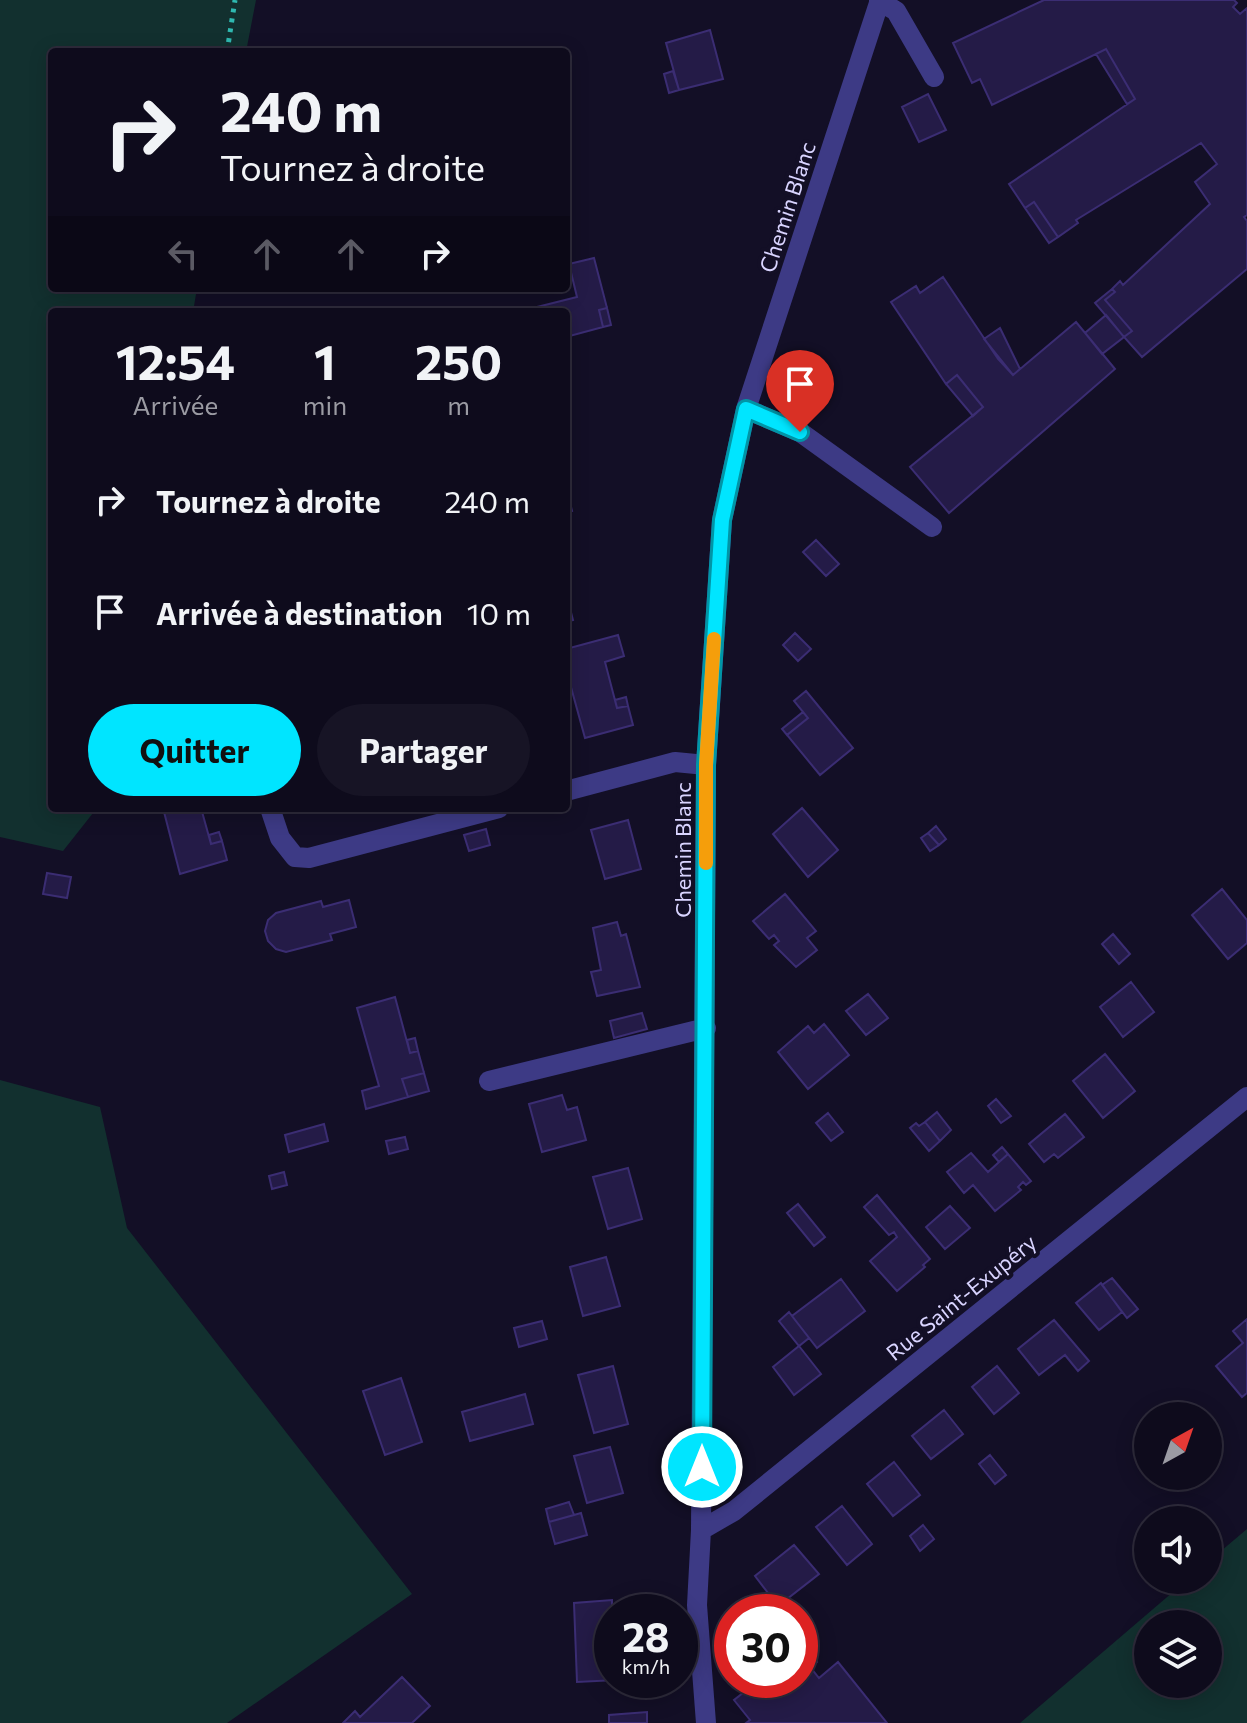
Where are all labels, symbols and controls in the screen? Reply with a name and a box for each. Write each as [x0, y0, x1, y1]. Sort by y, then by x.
text: 240 m [220, 75, 382, 144]
icon: right [88, 80, 192, 184]
street label: Chemin Blanc [753, 138, 821, 276]
text: Tournez à droite [220, 144, 485, 188]
icon: left [161, 232, 205, 276]
icon: ahead [245, 232, 289, 276]
icon: ahead [329, 232, 373, 276]
icon: right [413, 232, 457, 276]
text: 12:54 [116, 331, 235, 390]
text: 1 [314, 331, 336, 390]
text: 250 [415, 331, 502, 390]
pin [766, 350, 834, 432]
icon: arrive [778, 362, 822, 406]
text: Arrivée [133, 389, 218, 420]
text: min [303, 389, 347, 420]
text: m [447, 389, 470, 420]
icon: right [88, 478, 132, 522]
text: Tournez à droite [156, 482, 380, 519]
text: 240 m [444, 482, 530, 519]
icon: arrive [88, 590, 132, 634]
text: Arrivée à destination [156, 594, 443, 631]
text: 10 m [467, 594, 531, 631]
button: Quitter [88, 704, 301, 796]
button: Partager [317, 704, 530, 796]
street label: Chemin Blanc [669, 782, 696, 918]
street label: Rue Saint-Exupéry [880, 1228, 1042, 1366]
north arrow [1134, 1402, 1222, 1490]
map controls [1134, 1402, 1222, 1698]
position arrow [660, 1425, 744, 1509]
button: sound [1134, 1506, 1222, 1594]
speed limit sign: 30 [714, 1594, 818, 1698]
button: layers [1134, 1610, 1222, 1698]
text: 28 [622, 1611, 670, 1660]
text: km/h [622, 1654, 670, 1678]

